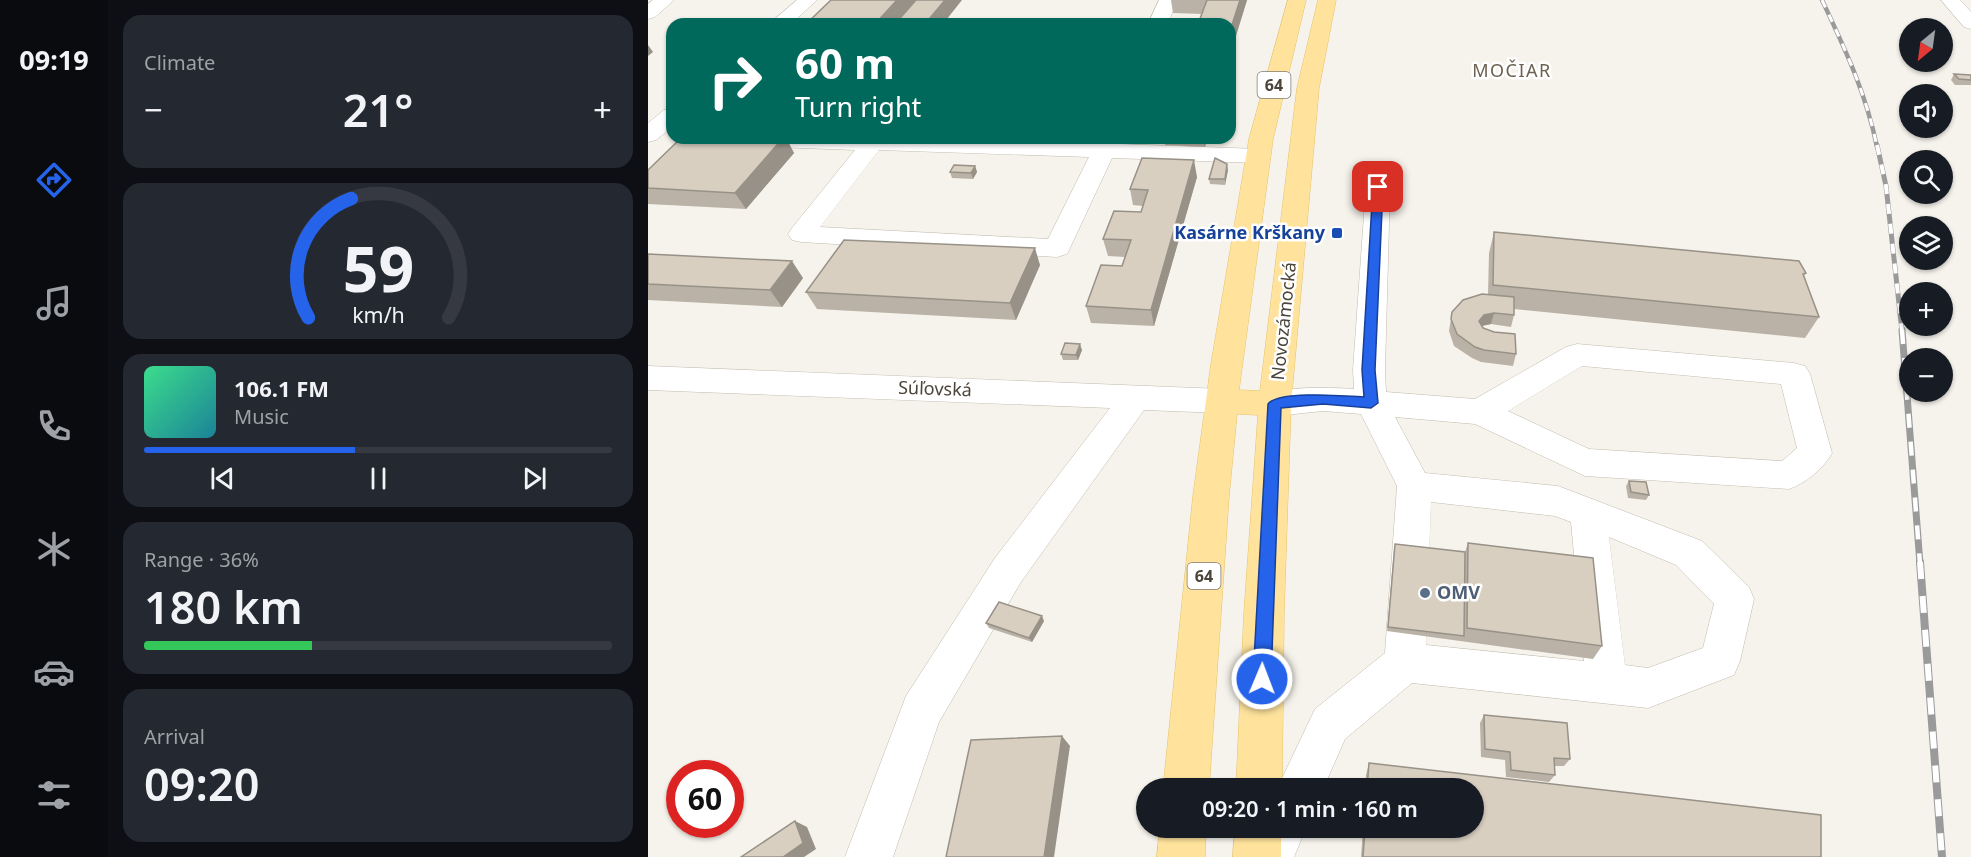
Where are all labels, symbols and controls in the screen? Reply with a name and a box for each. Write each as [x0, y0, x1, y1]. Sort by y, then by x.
north arrow [1899, 18, 1953, 72]
map controls [1899, 18, 1953, 402]
text: 60 m [795, 34, 895, 91]
text: 09:19 [19, 41, 89, 78]
icon: right [696, 42, 774, 120]
text: Climate [144, 49, 215, 76]
district label: MOČIAR [1472, 58, 1552, 82]
road number: 64 [1258, 72, 1290, 98]
text: 21° [343, 79, 413, 140]
button: sound [1899, 84, 1953, 138]
text: − [144, 87, 163, 132]
text: + [593, 87, 612, 132]
text: Turn right [795, 88, 921, 125]
button: search [1899, 150, 1953, 204]
icon: directions [33, 159, 75, 201]
pin [1352, 161, 1403, 212]
icon: arrive [1361, 170, 1394, 203]
button: layers [1899, 216, 1953, 270]
place label: Kasárne Krškany [1174, 220, 1326, 244]
text: 59 [342, 225, 414, 310]
marker: Kasárne Krškany [1330, 226, 1344, 240]
street label: Novozámocká [1265, 261, 1301, 381]
icon: music [33, 282, 75, 324]
button: + [1899, 282, 1953, 336]
text: km/h [352, 300, 404, 329]
button: − [1899, 348, 1953, 402]
text: 106.1 FM [234, 373, 329, 403]
street label: Súľovská [898, 375, 972, 401]
text: Music [234, 403, 289, 430]
icon: phone [33, 405, 75, 447]
icon: previous [206, 462, 239, 495]
icon: pause [362, 462, 395, 495]
icon: next [518, 462, 551, 495]
icon: climate [33, 528, 75, 570]
text: Range · 36% [144, 546, 259, 573]
road number: 64 [1188, 563, 1220, 589]
text: 180 km [144, 576, 303, 637]
place label: OMV [1437, 580, 1480, 604]
marker: OMV [1418, 586, 1432, 600]
position arrow [1230, 647, 1294, 711]
icon: car [33, 651, 75, 693]
text: Arrival [144, 723, 205, 750]
text: 09:20 [144, 753, 259, 814]
speed limit sign: 60 [666, 760, 744, 838]
icon: filters [33, 774, 75, 816]
text: 09:20 · 1 min · 160 m [1202, 793, 1418, 823]

